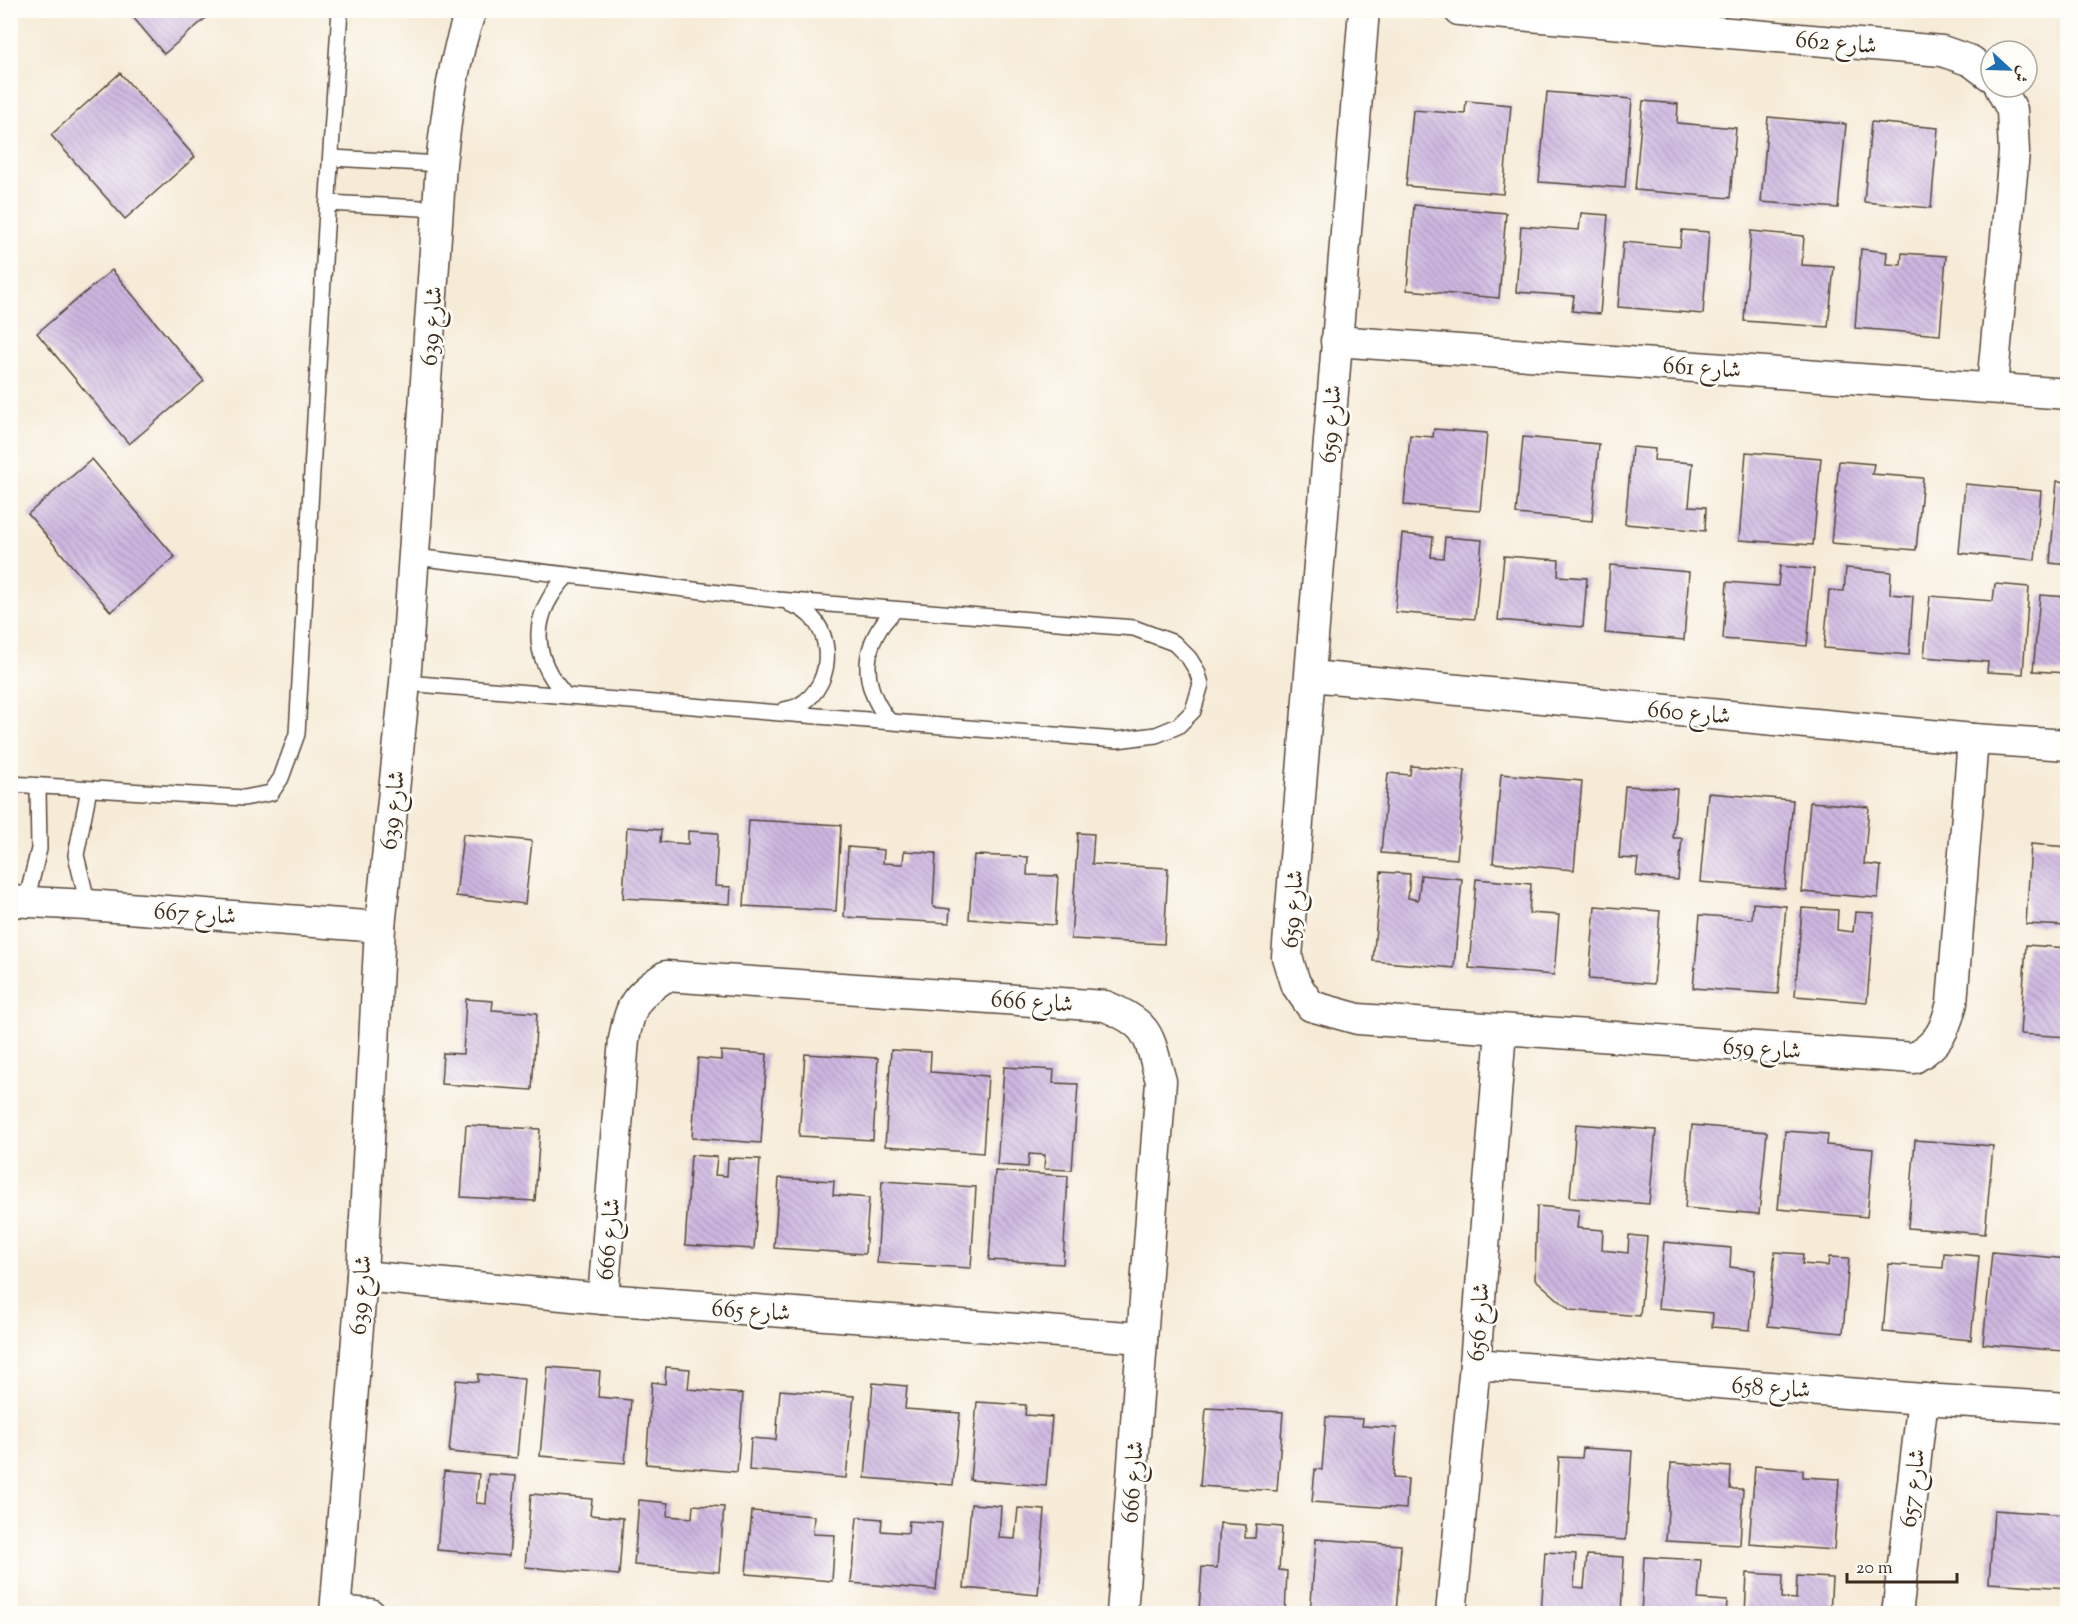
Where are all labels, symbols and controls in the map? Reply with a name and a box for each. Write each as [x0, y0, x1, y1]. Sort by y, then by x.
street label: شارع 662 [1794, 23, 1878, 65]
north arrow [1979, 39, 2039, 99]
text: ش [2007, 62, 2034, 85]
street label: شارع 639 [413, 285, 454, 367]
street label: شارع 661 [1661, 349, 1742, 390]
street label: شارع 659 [1312, 384, 1353, 465]
street label: شارع 660 [1646, 693, 1732, 736]
street label: شارع 639 [373, 769, 416, 852]
street label: شارع 659 [1274, 869, 1315, 950]
street label: شارع 667 [152, 895, 237, 936]
street label: شارع 666 [989, 983, 1074, 1024]
street label: شارع 659 [1721, 1030, 1802, 1071]
street label: شارع 666 [589, 1197, 632, 1282]
street label: شارع 639 [342, 1254, 383, 1336]
street label: شارع 656 [1460, 1282, 1501, 1363]
street label: شارع 665 [710, 1292, 791, 1333]
street label: شارع 658 [1730, 1369, 1811, 1410]
street label: شارع 666 [1114, 1440, 1155, 1525]
street label: شارع 657 [1892, 1447, 1937, 1530]
scale bar [1847, 1546, 1956, 1584]
text: 20 m [1856, 1556, 1893, 1582]

